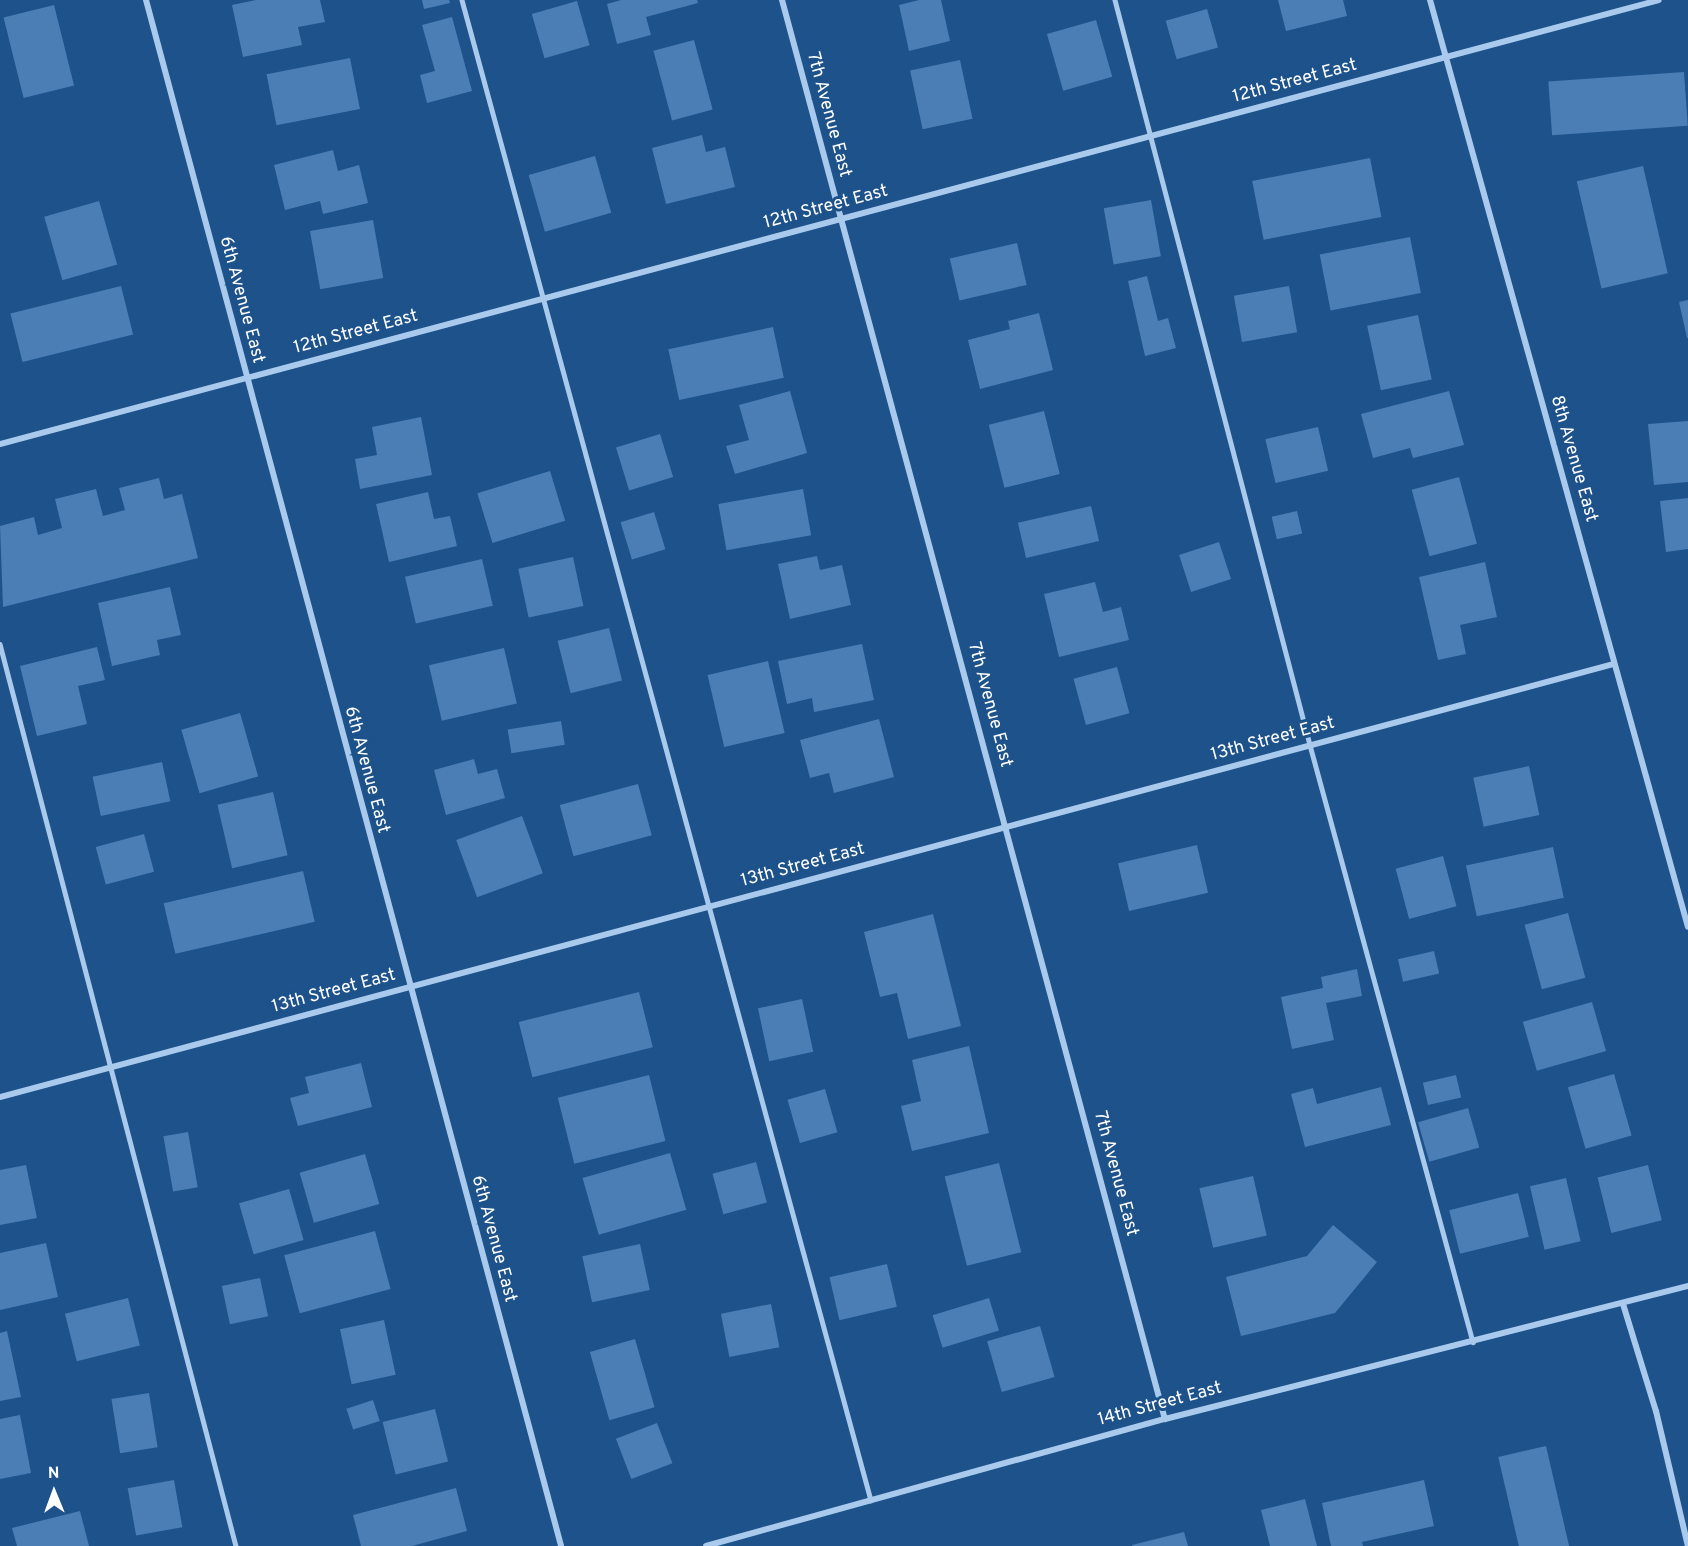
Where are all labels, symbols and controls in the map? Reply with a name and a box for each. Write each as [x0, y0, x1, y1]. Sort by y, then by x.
street label: 7th Avenue East [801, 50, 855, 180]
street label: 12th Street East [1231, 55, 1359, 109]
street label: 12th Street East [762, 181, 890, 235]
street label: 6th Avenue East [214, 234, 268, 366]
street label: 12th Street East [292, 306, 420, 360]
street label: 8th Avenue East [1545, 393, 1601, 525]
street label: 7th Avenue East [962, 640, 1016, 770]
street label: 6th Avenue East [339, 704, 393, 836]
street label: 13th Street East [1209, 713, 1337, 767]
street label: 13th Street East [739, 839, 867, 893]
street label: 13th Street East [270, 965, 398, 1019]
street label: 7th Avenue East [1088, 1109, 1142, 1239]
street label: 6th Avenue East [466, 1173, 520, 1305]
street label: 14th Street East [1096, 1378, 1224, 1432]
north arrow [24, 1462, 84, 1522]
text: N [48, 1464, 60, 1484]

